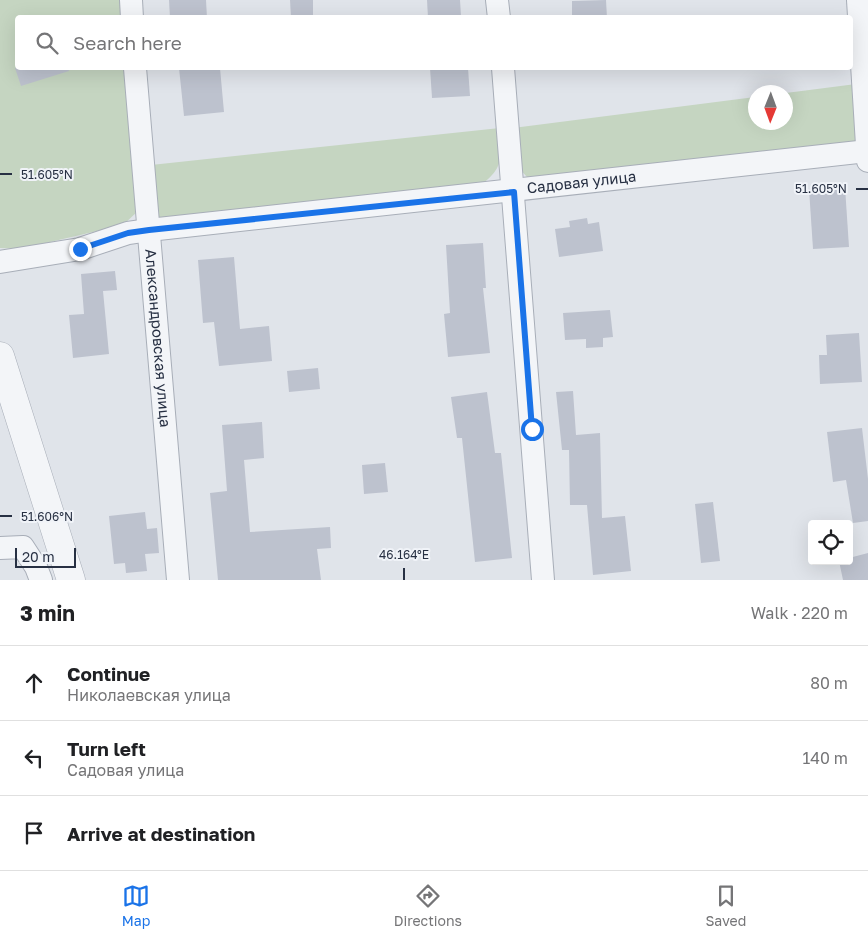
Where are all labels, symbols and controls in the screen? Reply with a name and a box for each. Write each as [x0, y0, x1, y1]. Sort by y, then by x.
search box [15, 15, 853, 70]
icon: search [33, 29, 61, 57]
text: Search here [73, 31, 182, 54]
north arrow [748, 85, 793, 130]
text: 51.605°N [21, 167, 73, 182]
street label: Садовая улица [526, 167, 637, 196]
text: 51.605°N [795, 181, 847, 196]
route end [69, 238, 92, 261]
street label: Александровская улица [142, 248, 175, 428]
route start [521, 418, 544, 441]
text: 51.606°N [21, 509, 73, 524]
map controls [808, 520, 853, 565]
button: locate [808, 520, 853, 565]
scale bar [15, 545, 76, 568]
text: 46.164°E [379, 547, 429, 562]
text: 20 m [22, 548, 55, 565]
text: 3 min [20, 600, 75, 626]
text: Walk · 220 m [751, 603, 848, 623]
text: Continue [67, 662, 150, 685]
icon: ahead [20, 669, 48, 697]
text: 80 m [810, 673, 848, 693]
text: Николаевская улица [67, 685, 231, 705]
text: Turn left [67, 737, 146, 760]
icon: left [20, 744, 48, 772]
text: 140 m [802, 748, 848, 768]
text: Садовая улица [67, 760, 184, 780]
icon: arrive [20, 819, 48, 847]
text: Arrive at destination [67, 822, 255, 845]
tab: Map [122, 882, 150, 929]
tab: Directions [394, 882, 462, 929]
tab: Saved [705, 882, 746, 929]

